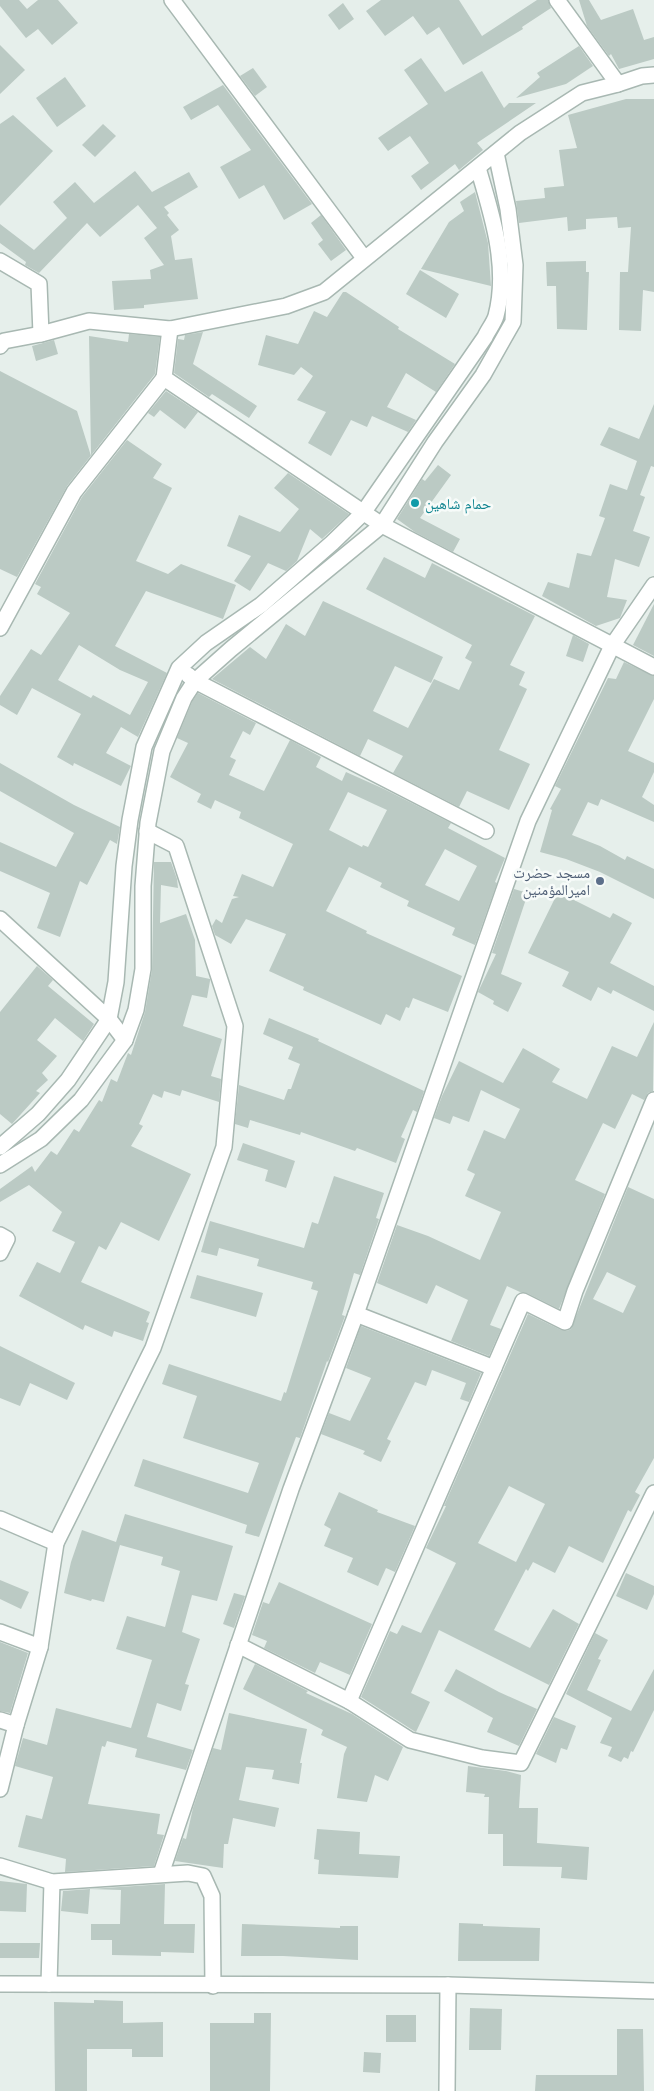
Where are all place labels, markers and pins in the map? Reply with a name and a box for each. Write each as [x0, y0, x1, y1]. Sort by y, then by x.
place label: حمام شاهین [425, 494, 492, 514]
marker: حمام شاهین [409, 497, 421, 509]
place label: مسجد حضرت امیرالمؤمنین [513, 863, 590, 900]
marker: مسجد حضرت امیرالمؤمنین [594, 875, 606, 887]

